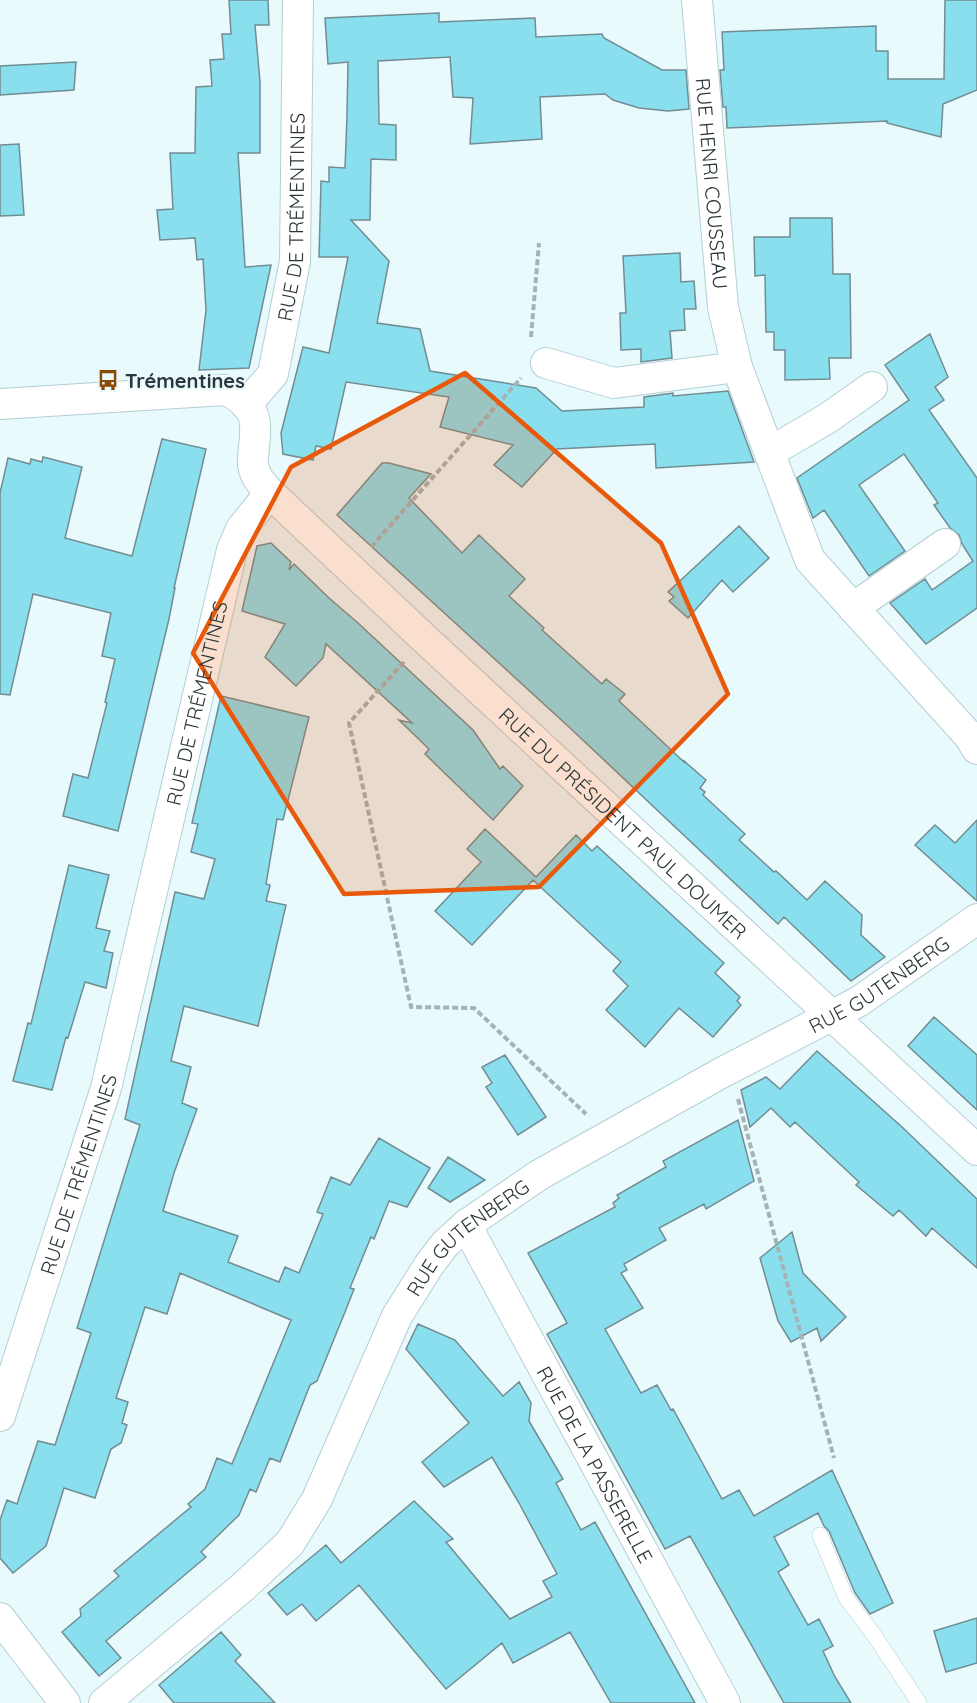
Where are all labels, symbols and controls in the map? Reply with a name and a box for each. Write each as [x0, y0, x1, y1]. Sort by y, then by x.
street label: RUE HENRI COUSSEAU [691, 77, 734, 290]
street label: RUE DE TRÉMENTINES [271, 112, 309, 323]
bus stop icon: Trémentines [96, 368, 120, 392]
place label: Trémentines [125, 368, 245, 393]
street label: RUE DE TRÉMENTINES [160, 598, 232, 808]
street label: RUE DU PRÉSIDENT PAUL DOUMER [494, 702, 753, 944]
street label: RUE GUTENBERG [804, 930, 954, 1038]
street label: RUE DE TRÉMENTINES [34, 1072, 121, 1278]
street label: RUE GUTENBERG [400, 1173, 534, 1300]
street label: RUE DE LA PASSERELLE [532, 1361, 659, 1567]

